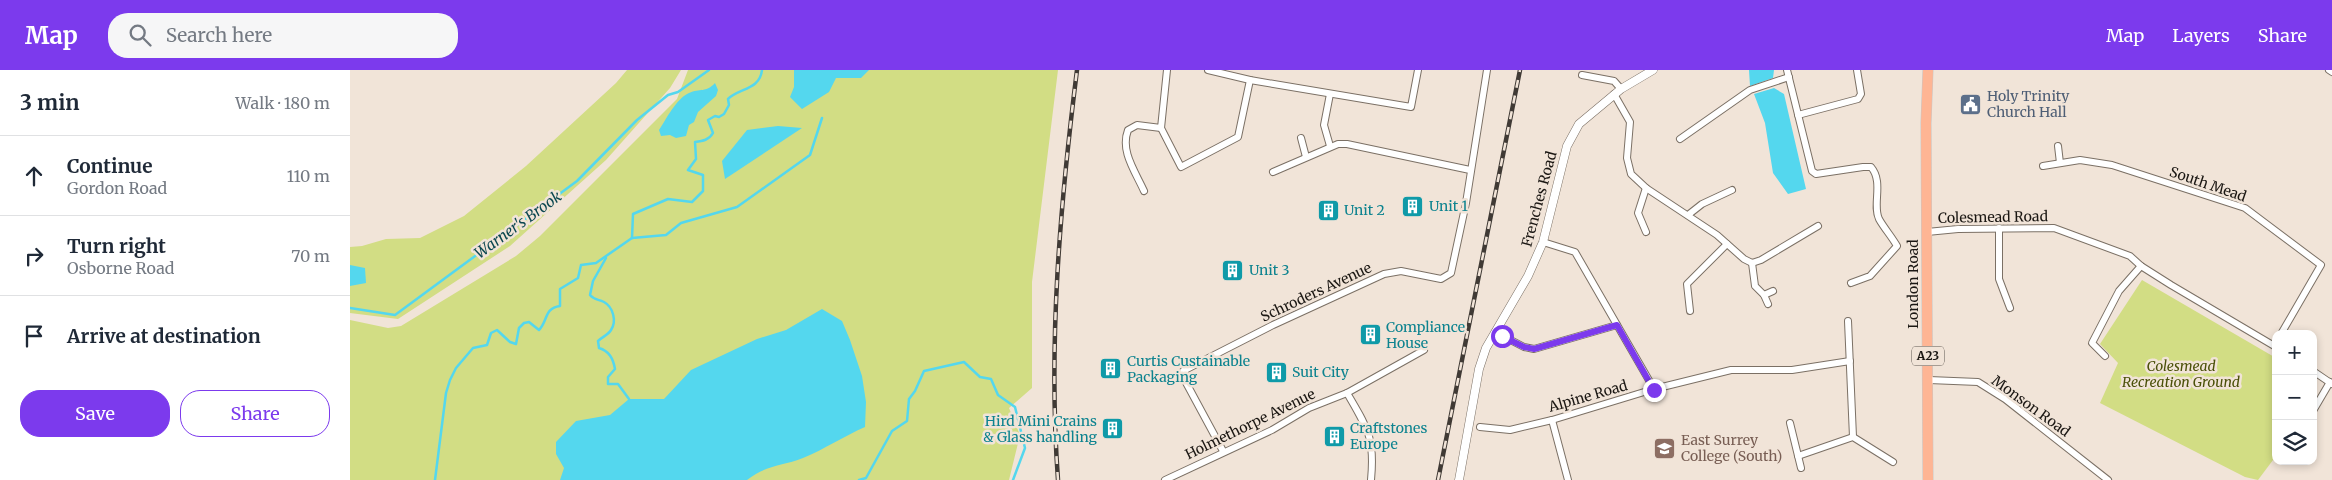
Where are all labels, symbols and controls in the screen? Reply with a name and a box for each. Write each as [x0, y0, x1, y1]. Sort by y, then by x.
search box [108, 13, 458, 58]
text: Map [25, 20, 78, 51]
icon: search [126, 21, 154, 49]
text: Search here [166, 23, 272, 47]
text: Map [2106, 24, 2144, 47]
text: Layers [2172, 24, 2230, 47]
text: Share [2258, 24, 2307, 47]
place label: Holy Trinity Church Hall [1987, 87, 2070, 121]
text: 3 min [20, 89, 79, 116]
public building icon: Holy Trinity Church Hall [1959, 92, 1983, 116]
text: Walk · 180 m [235, 93, 330, 113]
street label: Frenches Road [1518, 149, 1561, 249]
text: Continue [67, 154, 153, 178]
icon: ahead [20, 162, 48, 190]
street label: South Mead [2167, 162, 2249, 206]
text: 110 m [287, 166, 330, 186]
text: Gordon Road [67, 178, 167, 198]
water label: Warner's Brook [470, 186, 566, 263]
building icon: Unit 1 [1401, 194, 1425, 218]
place label: Unit 1 [1429, 197, 1468, 215]
building icon: Unit 2 [1316, 198, 1340, 222]
place label: Unit 2 [1344, 201, 1385, 219]
street label: Colesmead Road [1938, 207, 2049, 227]
text: Turn right [67, 234, 166, 258]
street label: London Road [1904, 239, 1922, 329]
icon: right [20, 242, 48, 270]
text: 70 m [291, 246, 330, 266]
text: Osborne Road [67, 258, 174, 278]
building icon: Unit 3 [1221, 258, 1245, 282]
street label: Schroders Avenue [1258, 258, 1374, 326]
place label: Unit 3 [1249, 261, 1290, 279]
place label: Compliance House [1386, 318, 1465, 352]
icon: arrive [20, 322, 48, 350]
building icon: Compliance House [1358, 323, 1382, 347]
text: Arrive at destination [67, 324, 261, 348]
route start [1491, 325, 1514, 348]
map controls [2272, 330, 2317, 465]
button: + [2272, 330, 2317, 375]
road number: A23 [1912, 346, 1944, 366]
place label: Curtis Custainable Packaging [1127, 352, 1250, 386]
building icon: Curtis Custainable Packaging [1099, 357, 1123, 381]
park label: Colesmead Recreation Ground [2122, 357, 2240, 391]
building icon: Suit City [1264, 360, 1288, 384]
place label: Suit City [1292, 363, 1350, 381]
street label: Monson Road [1988, 371, 2074, 441]
button: − [2272, 375, 2317, 420]
street label: Alpine Road [1546, 376, 1630, 416]
route end [1643, 379, 1666, 402]
street label: Holmethorpe Avenue [1182, 385, 1318, 463]
button: Save [20, 390, 170, 437]
button: Share [180, 390, 330, 437]
place label: Hird Mini Crains & Glass handling [983, 412, 1098, 446]
building icon: Hird Mini Crains & Glass handling [1101, 417, 1125, 441]
place label: Craftstones Europe [1350, 419, 1428, 453]
button: layers [2272, 420, 2317, 465]
building icon: Craftstones Europe [1322, 424, 1346, 448]
place label: East Surrey College (South) [1681, 431, 1782, 465]
school or university icon: East Surrey College (South) [1653, 436, 1677, 460]

